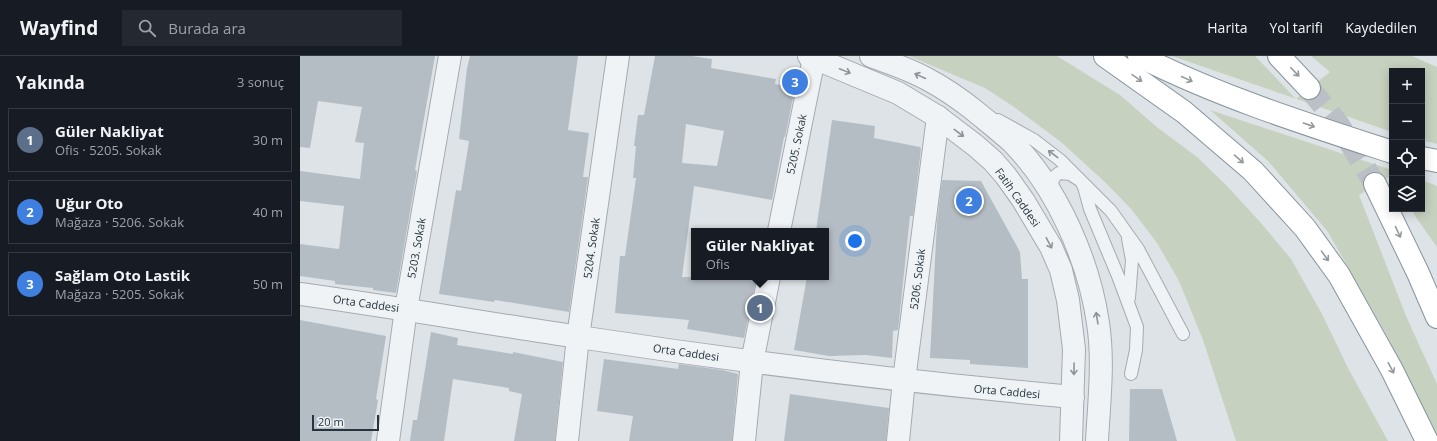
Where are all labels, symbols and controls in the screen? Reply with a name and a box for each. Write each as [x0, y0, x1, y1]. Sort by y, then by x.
search box [122, 10, 402, 46]
text: Wayfind [20, 15, 98, 41]
icon: search [136, 17, 158, 39]
text: Burada ara [168, 18, 246, 38]
text: Harita [1207, 18, 1247, 37]
text: Yol tarifi [1269, 18, 1323, 37]
text: Kaydedilen [1345, 18, 1417, 37]
pin: 3 [782, 67, 808, 97]
one-way arrow [839, 67, 851, 75]
one-way arrow [1290, 67, 1299, 77]
map controls [1389, 68, 1425, 212]
button: + [1389, 68, 1425, 104]
text: Yakında [16, 71, 85, 94]
one-way arrow [915, 72, 927, 79]
text: 3 sonuç [237, 73, 284, 91]
one-way arrow [1131, 74, 1142, 82]
one-way arrow [1181, 76, 1193, 83]
button: − [1389, 104, 1425, 140]
street label: 5205. Sokak [782, 112, 810, 176]
text: Güler Nakliyat [55, 121, 164, 141]
one-way arrow [1302, 122, 1315, 129]
one-way arrow [953, 129, 964, 137]
text: 1 [26, 131, 34, 149]
text: 30 m [253, 131, 283, 149]
button: locate [1389, 140, 1425, 176]
text: Ofis · 5205. Sokak [55, 141, 162, 159]
one-way arrow [1047, 149, 1058, 158]
one-way arrow [1233, 154, 1244, 163]
street label: Fatih Caddesi [992, 165, 1044, 229]
button: layers [1389, 176, 1425, 212]
pin: 2 [956, 186, 982, 216]
text: Uğur Oto [55, 193, 123, 213]
text: 2 [26, 203, 34, 221]
text: 40 m [253, 203, 283, 221]
text: Mağaza · 5206. Sokak [55, 213, 184, 231]
street label: 5203. Sokak [403, 216, 429, 279]
street label: 5204. Sokak [579, 216, 603, 279]
one-way arrow [1395, 226, 1402, 238]
popup [691, 228, 829, 280]
your location [845, 231, 865, 251]
text: Güler Nakliyat [706, 235, 814, 255]
one-way arrow [1045, 237, 1053, 249]
street label: 5206. Sokak [906, 247, 928, 310]
one-way arrow [1321, 250, 1329, 261]
text: Ofis [706, 255, 730, 273]
text: Sağlam Oto Lastik [55, 265, 190, 285]
text: 3 [26, 275, 34, 293]
text: 50 m [253, 275, 283, 293]
text: Mağaza · 5205. Sokak [55, 285, 184, 303]
street label: Orta Caddesi [332, 291, 400, 315]
pin: 1 [747, 293, 773, 323]
one-way arrow [1093, 312, 1101, 325]
street label: Orta Caddesi [652, 340, 720, 364]
one-way arrow [1387, 361, 1395, 373]
one-way arrow [1070, 362, 1078, 375]
street label: Orta Caddesi [973, 381, 1041, 401]
scale bar [312, 413, 379, 432]
text: 20 m [318, 414, 344, 429]

